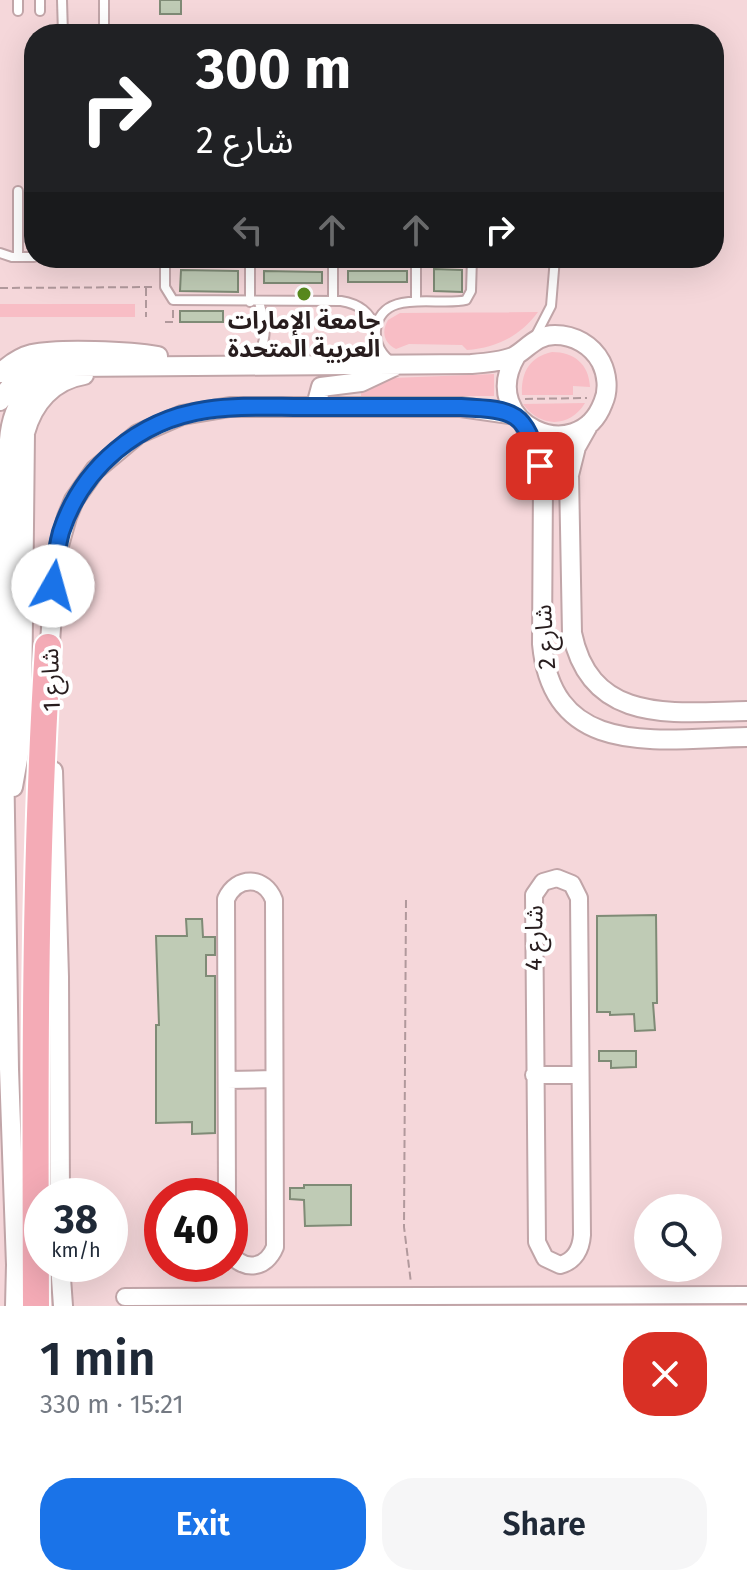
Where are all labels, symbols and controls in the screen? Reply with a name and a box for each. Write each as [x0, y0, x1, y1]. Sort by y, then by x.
text: 300 m [196, 36, 351, 103]
icon: right [64, 56, 168, 160]
text: شارع 2 [196, 119, 294, 163]
icon: left [226, 208, 270, 252]
icon: ahead [310, 208, 354, 252]
icon: ahead [394, 208, 438, 252]
icon: right [478, 208, 522, 252]
marker: جامعة الإمارات العربية المتحدة [295, 285, 313, 303]
place label: جامعة الإمارات العربية المتحدة [228, 307, 380, 363]
pin [506, 432, 574, 500]
icon: arrive [518, 444, 562, 488]
position arrow [11, 544, 95, 628]
street label: شارع 2 [529, 603, 564, 670]
street label: شارع 1 [36, 648, 69, 712]
street label: شارع 4 [519, 905, 552, 971]
speed limit sign: 40 [144, 1178, 248, 1282]
map controls [634, 1194, 722, 1282]
button: search [634, 1194, 722, 1282]
text: 38 [54, 1196, 98, 1244]
text: km/h [51, 1238, 101, 1262]
text: 1 min [40, 1330, 156, 1388]
button: close [623, 1332, 707, 1416]
text: 330 m · 15:21 [40, 1389, 184, 1420]
button: Exit [40, 1478, 366, 1570]
button: Share [382, 1478, 707, 1570]

